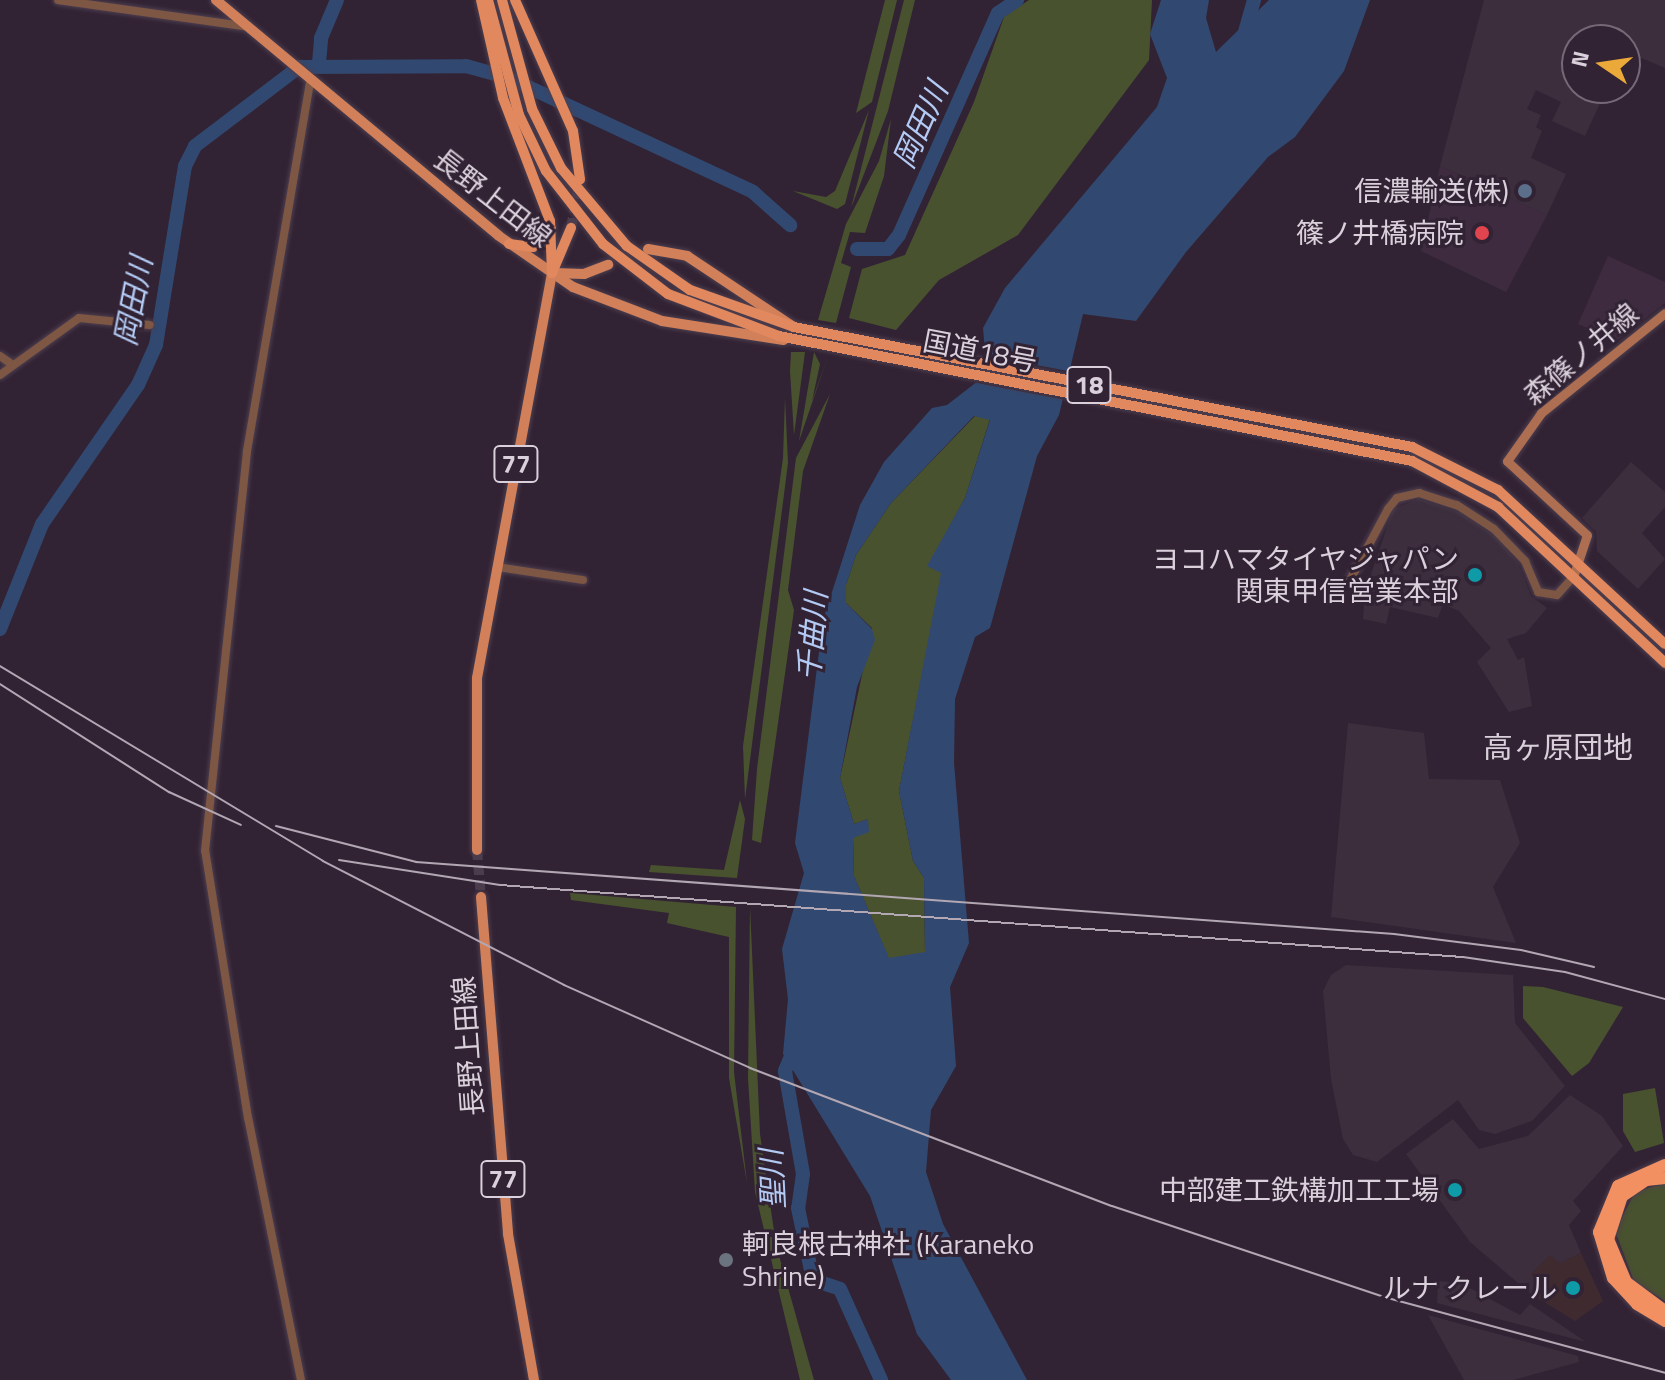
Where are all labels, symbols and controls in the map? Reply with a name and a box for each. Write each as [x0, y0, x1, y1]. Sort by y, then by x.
north arrow [1561, 24, 1641, 104]
text: N [1561, 48, 1598, 70]
water label: 岡田川 [885, 77, 955, 173]
street label: 長野上田線 [427, 142, 559, 254]
place label: 信濃輸送(株) [1354, 174, 1509, 208]
marker: 信濃輸送(株) [1516, 182, 1534, 200]
place label: 篠ノ井橋病院 [1296, 216, 1464, 250]
marker: 篠ノ井橋病院 [1471, 222, 1493, 244]
water label: 岡田川 [107, 253, 159, 349]
street label: 森篠ノ井線 [1517, 296, 1645, 412]
street label: 国道18号 [920, 324, 1040, 378]
road number: 18 [1065, 363, 1113, 407]
road number: 77 [492, 442, 540, 486]
place label: ヨコハマタイヤジャパン 関東甲信営業本部 [1151, 542, 1459, 608]
marker: ヨコハマタイヤジャパン 関東甲信営業本部 [1466, 566, 1484, 584]
water label: 千曲川 [790, 590, 834, 682]
district label: 高ヶ原団地 [1483, 729, 1633, 765]
street label: 長野上田線 [446, 975, 490, 1117]
water label: 聖川 [752, 1148, 792, 1210]
road number: 77 [479, 1157, 527, 1201]
place label: 中部建工鉄構加工工場 [1159, 1173, 1439, 1207]
marker: 中部建工鉄構加工工場 [1446, 1181, 1464, 1199]
place label: 軻良根古神社 (Karaneko Shrine) [742, 1227, 1034, 1293]
marker: 軻良根古神社 (Karaneko Shrine) [717, 1251, 735, 1269]
place label: ルナ クレール [1383, 1271, 1557, 1305]
marker: ルナ クレール [1564, 1279, 1582, 1297]

